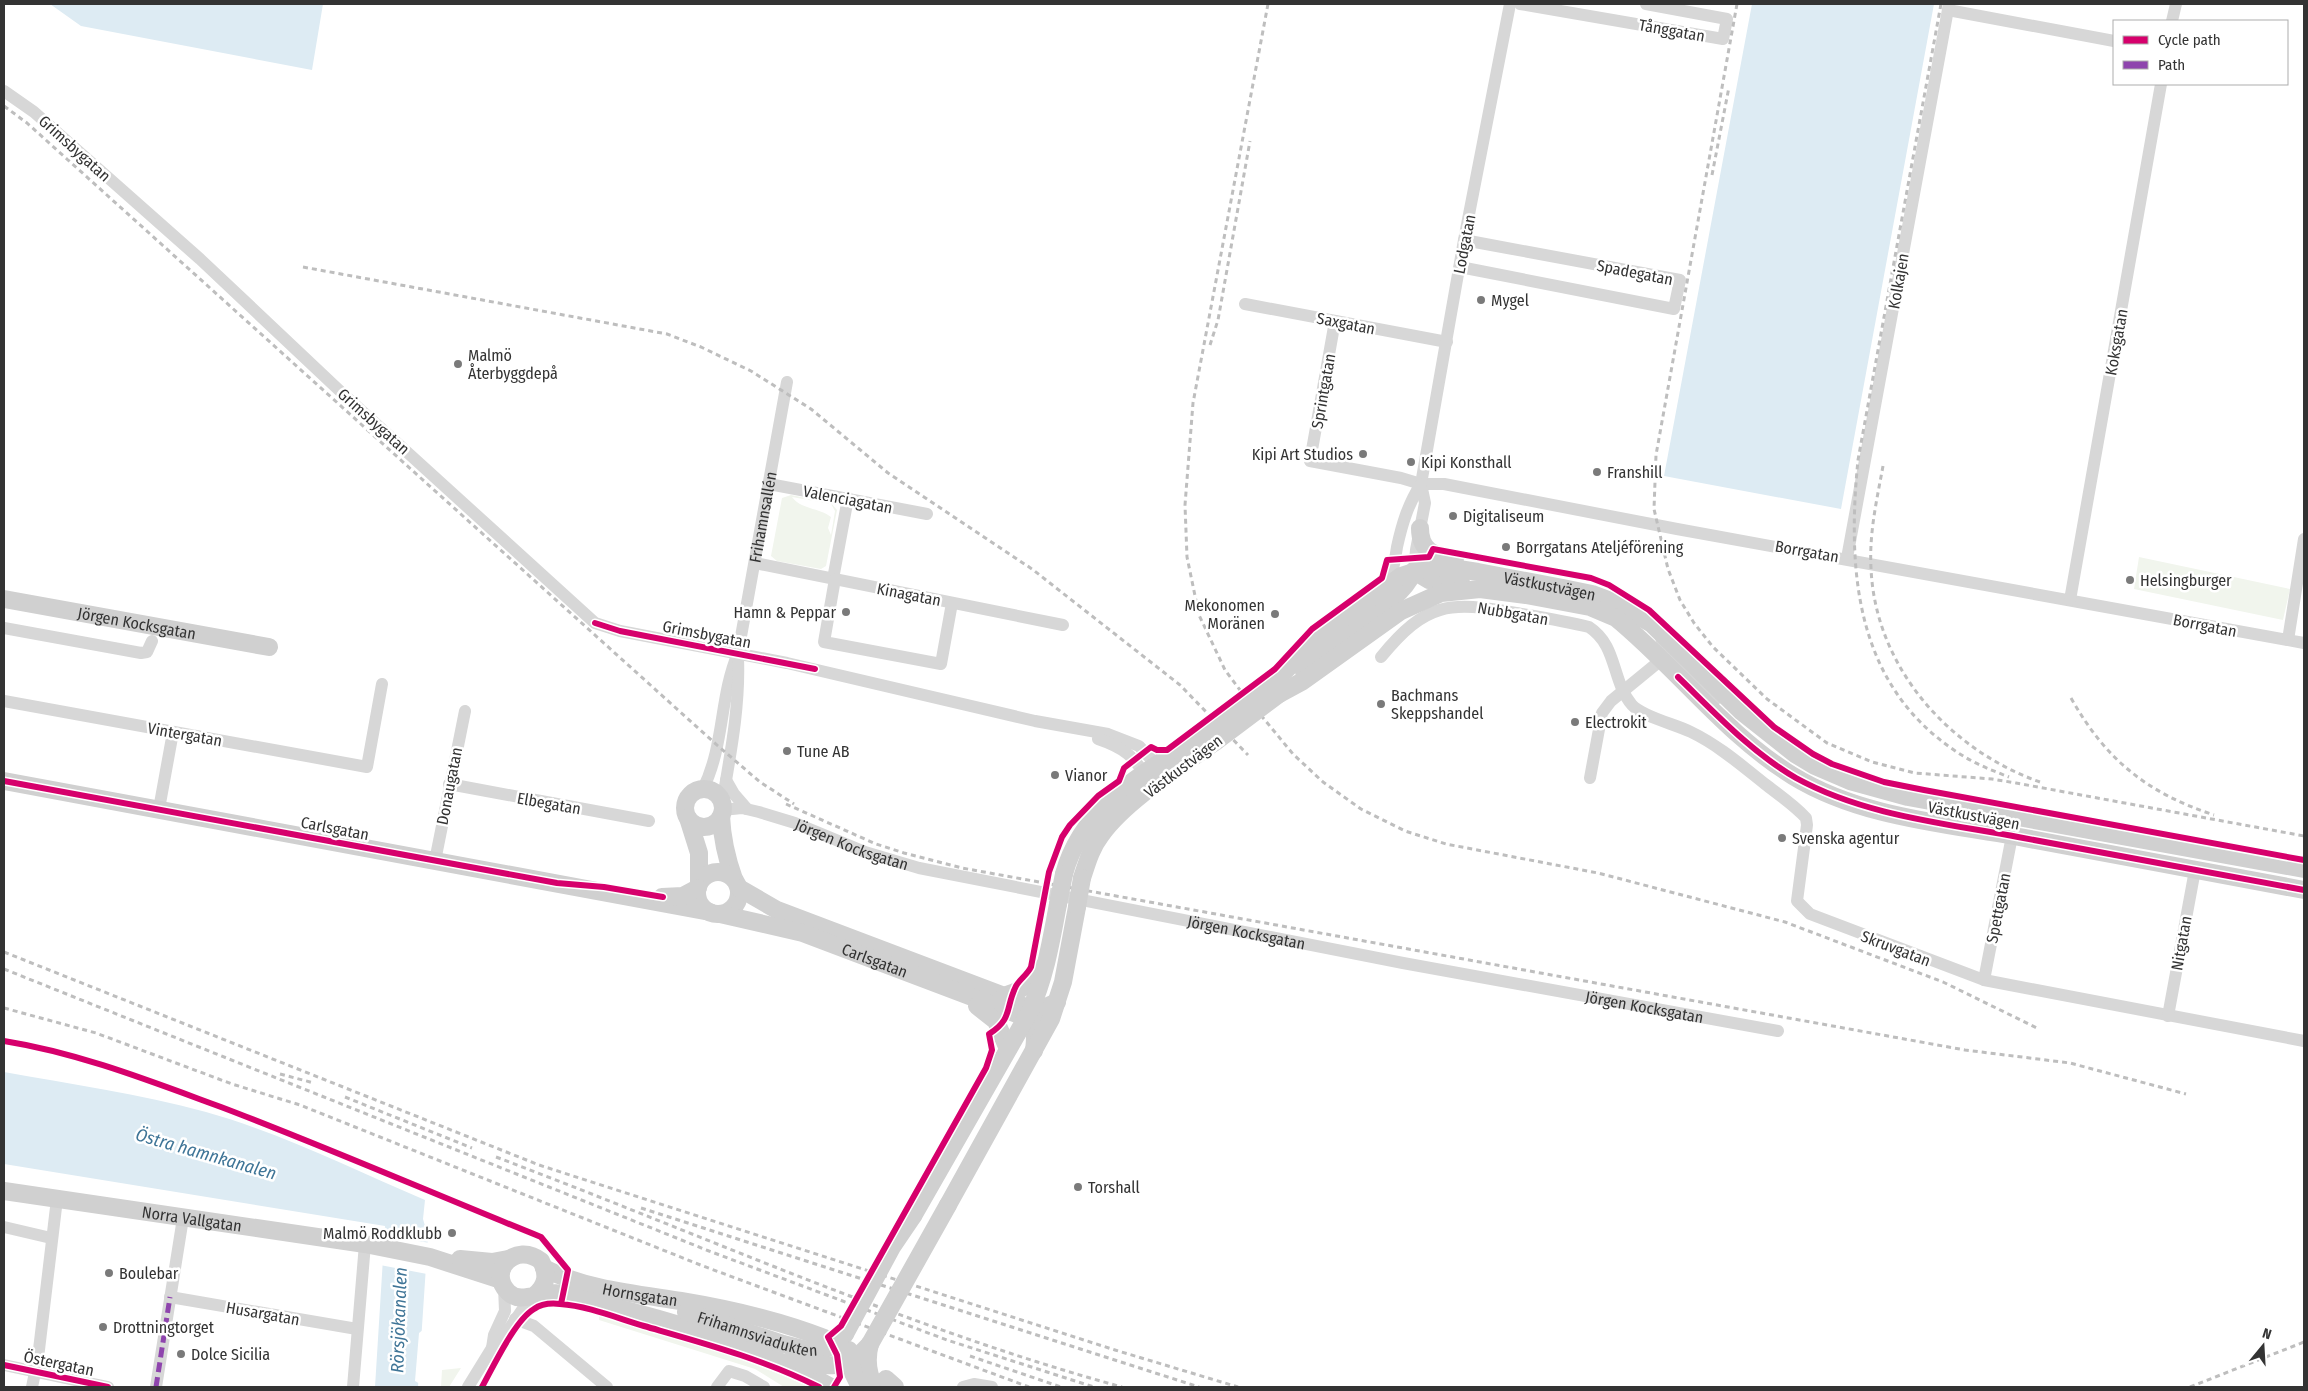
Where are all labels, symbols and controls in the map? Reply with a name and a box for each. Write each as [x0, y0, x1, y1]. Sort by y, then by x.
street label: Tånggatan [1637, 15, 1706, 46]
legend [2113, 20, 2288, 85]
text: Cycle path [2158, 31, 2221, 49]
text: Path [2158, 56, 2185, 74]
street label: Grimsbygatan [35, 111, 114, 186]
street label: Lodgatan [1449, 213, 1480, 275]
street label: Kolkajen [1884, 252, 1913, 310]
street label: Spadegatan [1595, 256, 1675, 289]
place label: Mygel [1491, 291, 1529, 310]
marker: Mygel [1475, 294, 1487, 306]
street label: Koksgatan [2101, 307, 2132, 377]
street label: Saxgatan [1315, 309, 1377, 338]
place label: Malmö Återbyggdepå [468, 346, 558, 383]
street label: Sprintgatan [1308, 352, 1339, 430]
marker: Malmö Återbyggdepå [452, 358, 464, 370]
street label: Grimsbygatan [334, 384, 413, 459]
place label: Kipi Art Studios [1252, 445, 1353, 464]
marker: Kipi Art Studios [1357, 448, 1369, 460]
place label: Kipi Konsthall [1421, 453, 1512, 472]
marker: Kipi Konsthall [1405, 456, 1417, 468]
place label: Franshill [1607, 463, 1663, 482]
marker: Franshill [1591, 466, 1603, 478]
street label: Frihamnsallén [746, 470, 781, 564]
street label: Valenciagatan [802, 482, 894, 517]
place label: Digitaliseum [1463, 507, 1544, 526]
marker: Digitaliseum [1447, 510, 1459, 522]
street label: Borrgatan [1773, 537, 1840, 566]
place label: Borrgatans Ateljéförening [1516, 538, 1684, 557]
marker: Borrgatans Ateljéförening [1500, 541, 1512, 553]
street label: Västkustvägen [1502, 568, 1597, 605]
place label: Helsingburger [2140, 571, 2232, 590]
marker: Helsingburger [2124, 574, 2136, 586]
street label: Kinagatan [875, 579, 943, 610]
place label: Mekonomen Moränen [1185, 596, 1265, 633]
street label: Nubbgatan [1476, 598, 1550, 629]
place label: Hamn & Peppar [733, 603, 836, 622]
street label: Jörgen Kocksgatan [76, 604, 197, 644]
marker: Hamn & Peppar [840, 606, 852, 618]
marker: Mekonomen Moränen [1269, 608, 1281, 620]
street label: Borrgatan [2171, 610, 2238, 641]
street label: Grimsbygatan [661, 617, 753, 652]
place label: Bachmans Skeppshandel [1391, 686, 1483, 723]
marker: Bachmans Skeppshandel [1375, 698, 1387, 710]
place label: Electrokit [1585, 713, 1648, 732]
marker: Electrokit [1569, 716, 1581, 728]
street label: Vintergatan [146, 719, 224, 750]
street label: Västkustvägen [1140, 731, 1226, 802]
place label: Tune AB [797, 742, 850, 761]
marker: Tune AB [781, 745, 793, 757]
street label: Donaugatan [433, 746, 466, 827]
place label: Vianor [1065, 766, 1108, 785]
marker: Vianor [1049, 769, 1061, 781]
street label: Elbegatan [516, 789, 582, 818]
street label: Västkustvägen [1926, 797, 2021, 834]
street label: Carlsgatan [299, 813, 371, 844]
street label: Jörgen Kocksgatan [792, 815, 911, 874]
place label: Svenska agentur [1792, 829, 1900, 848]
marker: Svenska agentur [1776, 832, 1788, 844]
street label: Spettgatan [1982, 871, 2015, 945]
street label: Jörgen Kocksgatan [1186, 912, 1307, 954]
street label: Nitgatan [2167, 914, 2196, 972]
street label: Skruvgatan [1858, 927, 1933, 970]
street label: Carlsgatan [839, 940, 910, 982]
street label: Jörgen Kocksgatan [1584, 987, 1705, 1027]
water label: Östra hamnkanalen [133, 1123, 279, 1185]
place label: Torshall [1088, 1178, 1140, 1197]
marker: Torshall [1072, 1181, 1084, 1193]
street label: Norra Vallgatan [141, 1202, 243, 1236]
place label: Malmö Roddklubb [323, 1224, 442, 1243]
marker: Malmö Roddklubb [446, 1227, 458, 1239]
place label: Boulebar [119, 1264, 179, 1283]
marker: Boulebar [103, 1267, 115, 1279]
water label: Rörsjökanalen [386, 1267, 412, 1373]
street label: Hornsgatan [601, 1279, 679, 1310]
street label: Husargatan [225, 1298, 301, 1329]
street label: Frihamnsviadukten [695, 1307, 818, 1360]
place label: Drottningtorget [113, 1318, 215, 1337]
marker: Drottningtorget [97, 1321, 109, 1333]
north arrow [2238, 1321, 2288, 1371]
text: N [2260, 1325, 2273, 1343]
place label: Dolce Sicilia [191, 1345, 270, 1364]
street label: Östergatan [22, 1347, 96, 1380]
marker: Dolce Sicilia [175, 1348, 187, 1360]

